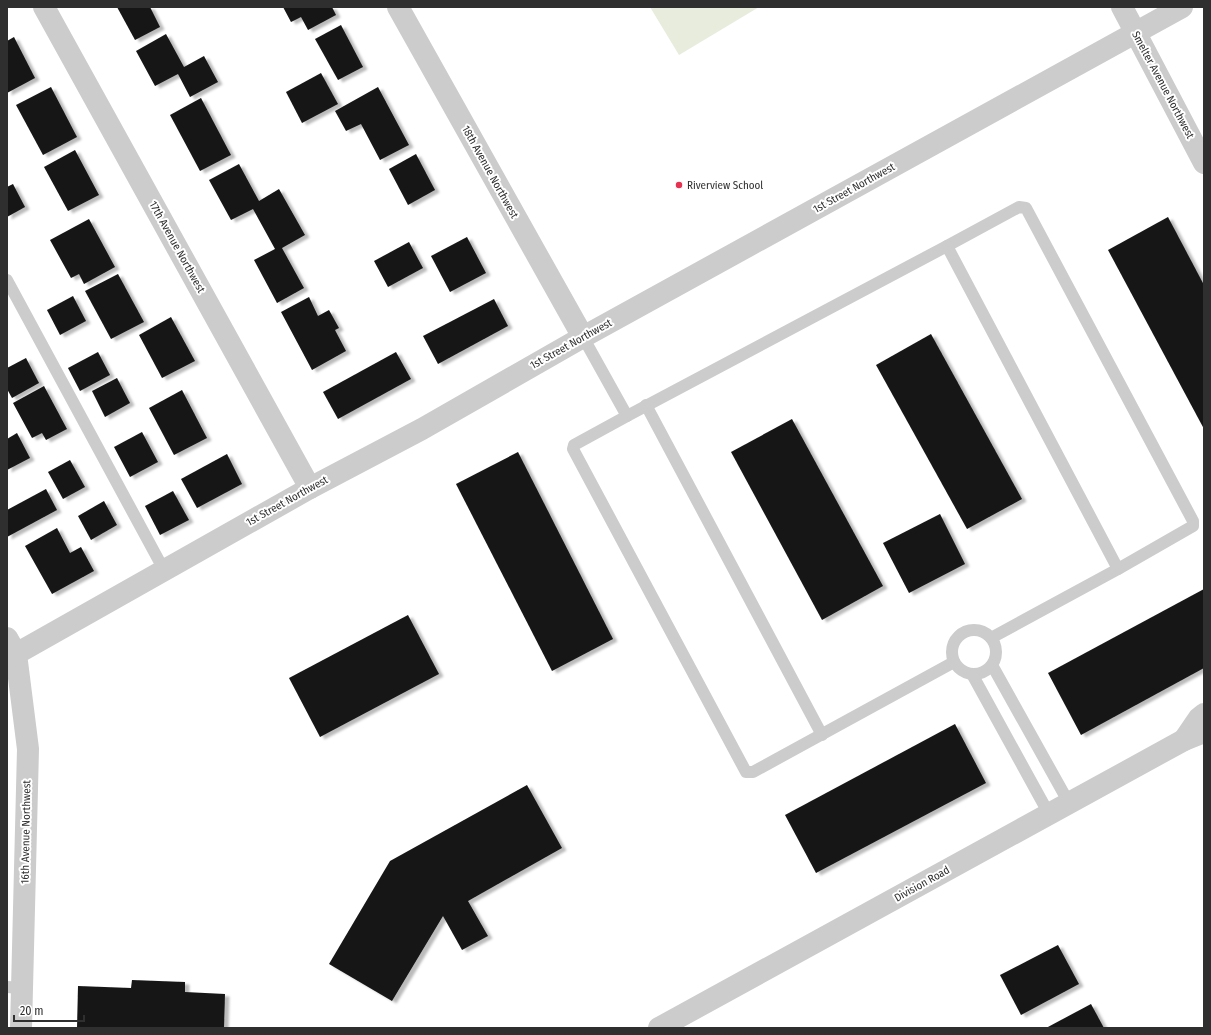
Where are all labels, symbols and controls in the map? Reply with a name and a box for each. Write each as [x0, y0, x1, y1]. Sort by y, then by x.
street label: Smelter Avenue Northwest [1129, 29, 1197, 141]
street label: 18th Avenue Northwest [459, 123, 521, 221]
street label: 1st Street Northwest [811, 160, 897, 216]
place label: Riverview School [687, 179, 763, 192]
marker: Riverview School [674, 180, 684, 190]
street label: 17th Avenue Northwest [146, 199, 208, 296]
street label: 1st Street Northwest [528, 316, 614, 372]
street label: 1st Street Northwest [244, 473, 330, 529]
street label: 16th Avenue Northwest [19, 779, 33, 884]
street label: Division Road [892, 863, 952, 905]
scale bar [14, 997, 84, 1023]
text: 20 m [20, 1004, 44, 1018]

